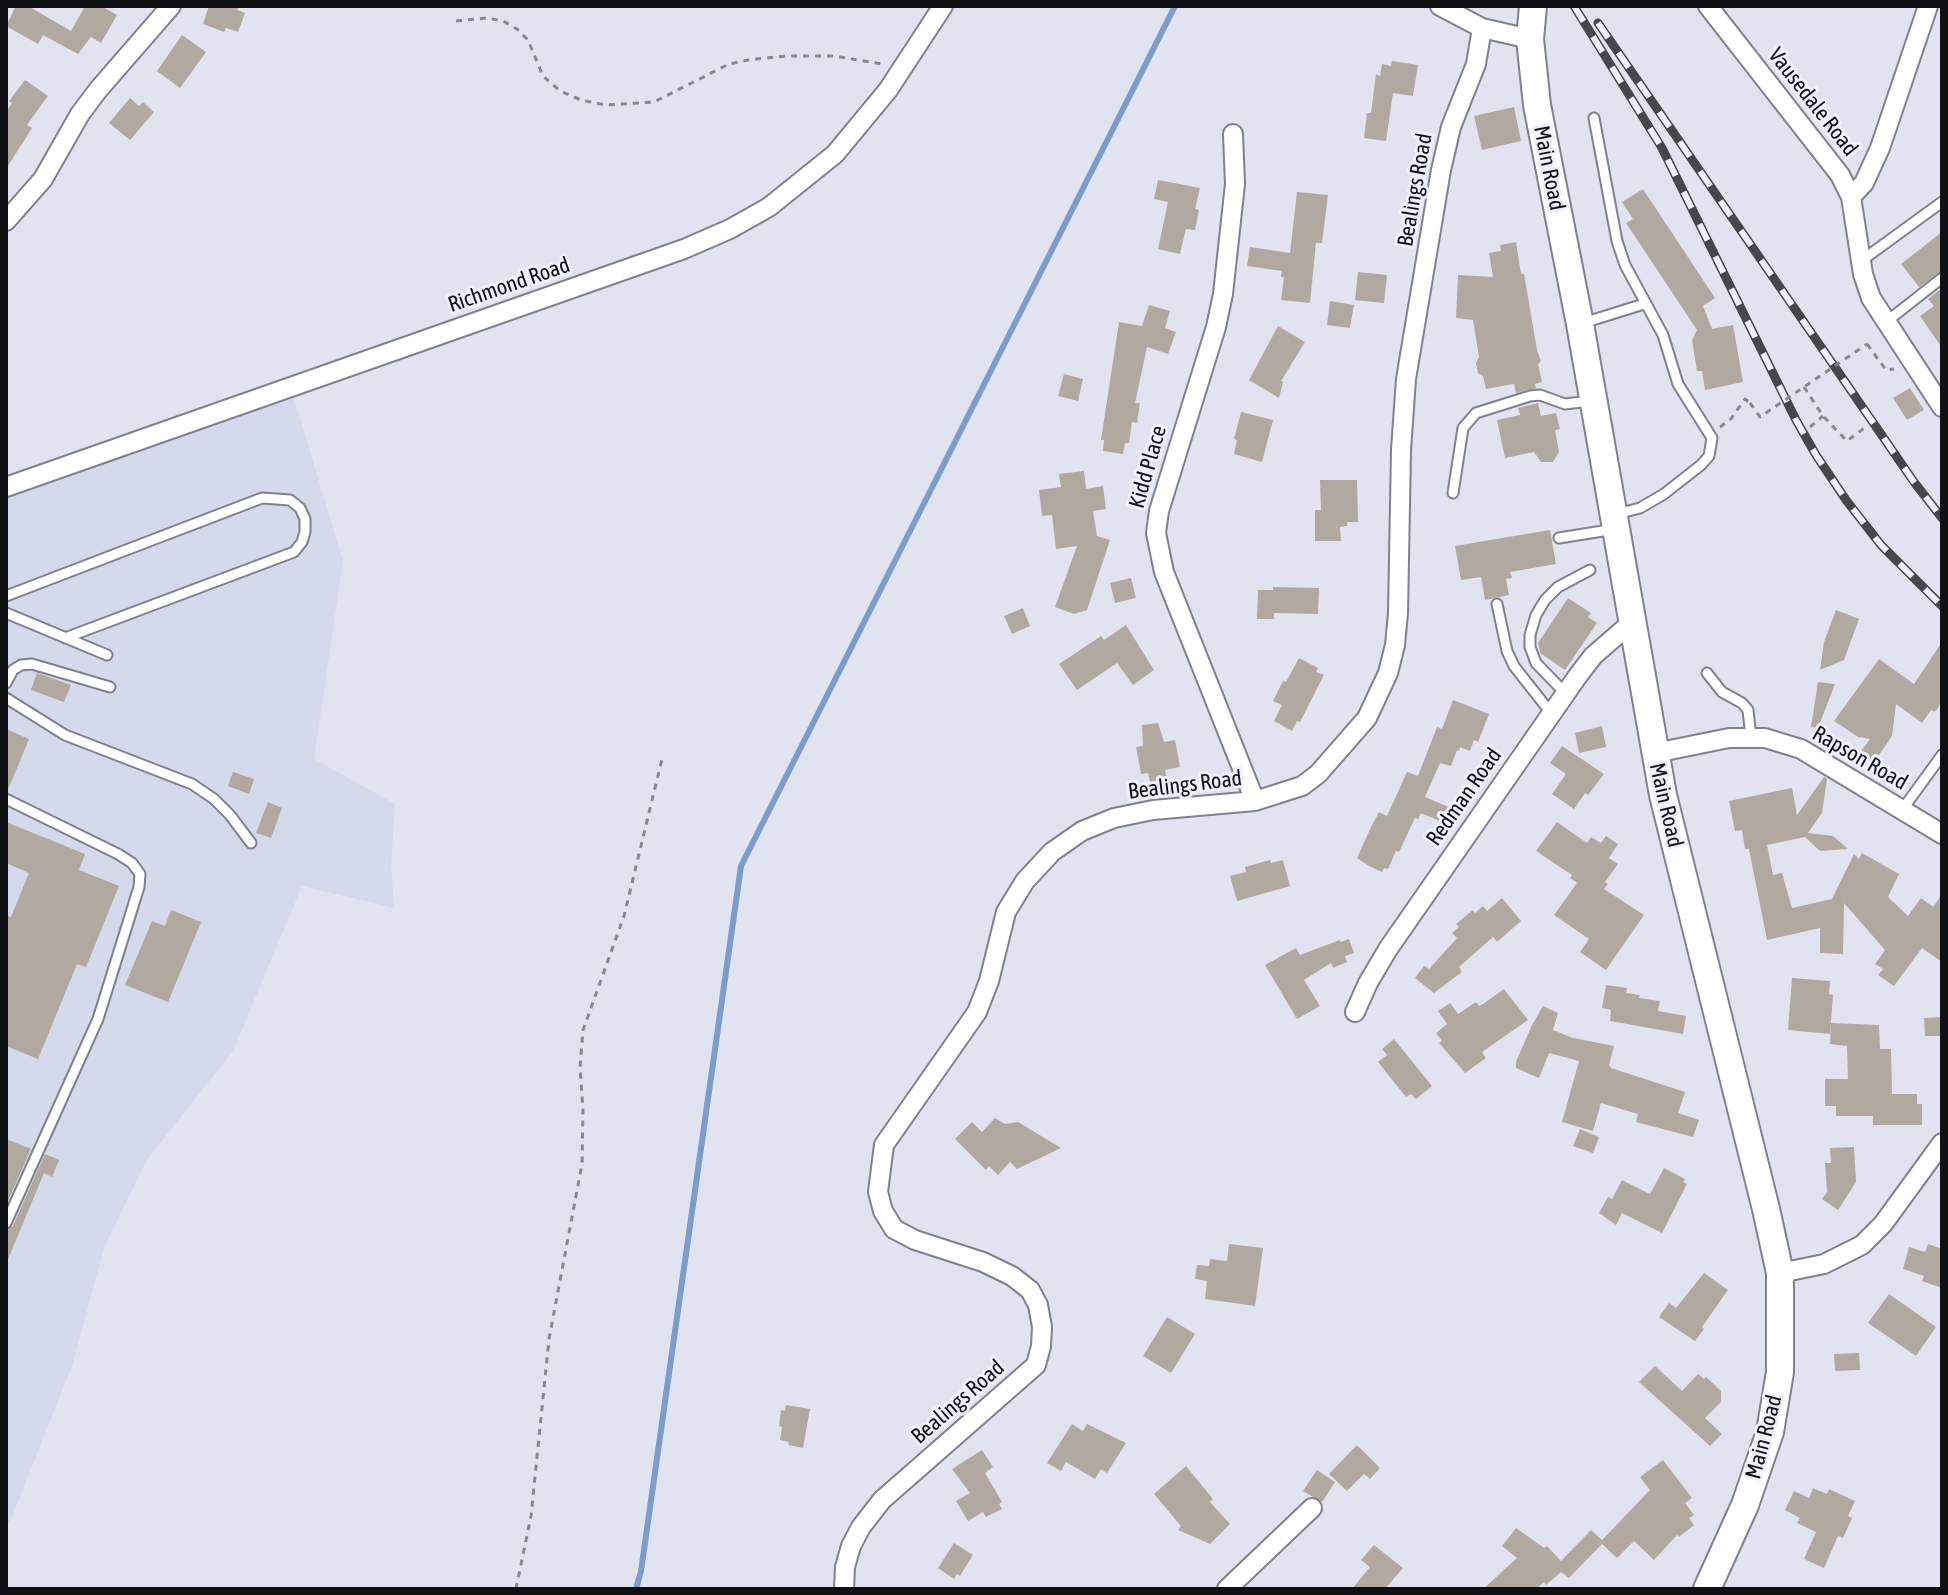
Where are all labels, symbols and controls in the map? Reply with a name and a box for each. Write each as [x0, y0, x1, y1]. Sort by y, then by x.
street label: Vausedale Road [1763, 43, 1863, 161]
street label: Main Road [1528, 123, 1570, 213]
street label: Bealings Road [1392, 131, 1438, 249]
street label: Richmond Road [445, 252, 573, 318]
street label: Kidd Place [1124, 423, 1172, 511]
street label: Rapson Road [1808, 720, 1912, 796]
street label: Redman Road [1421, 743, 1507, 851]
street label: Main Road [1643, 760, 1689, 850]
street label: Bealings Road [1127, 765, 1243, 805]
street label: Bealings Road [906, 1354, 1010, 1450]
street label: Main Road [1740, 1392, 1788, 1482]

